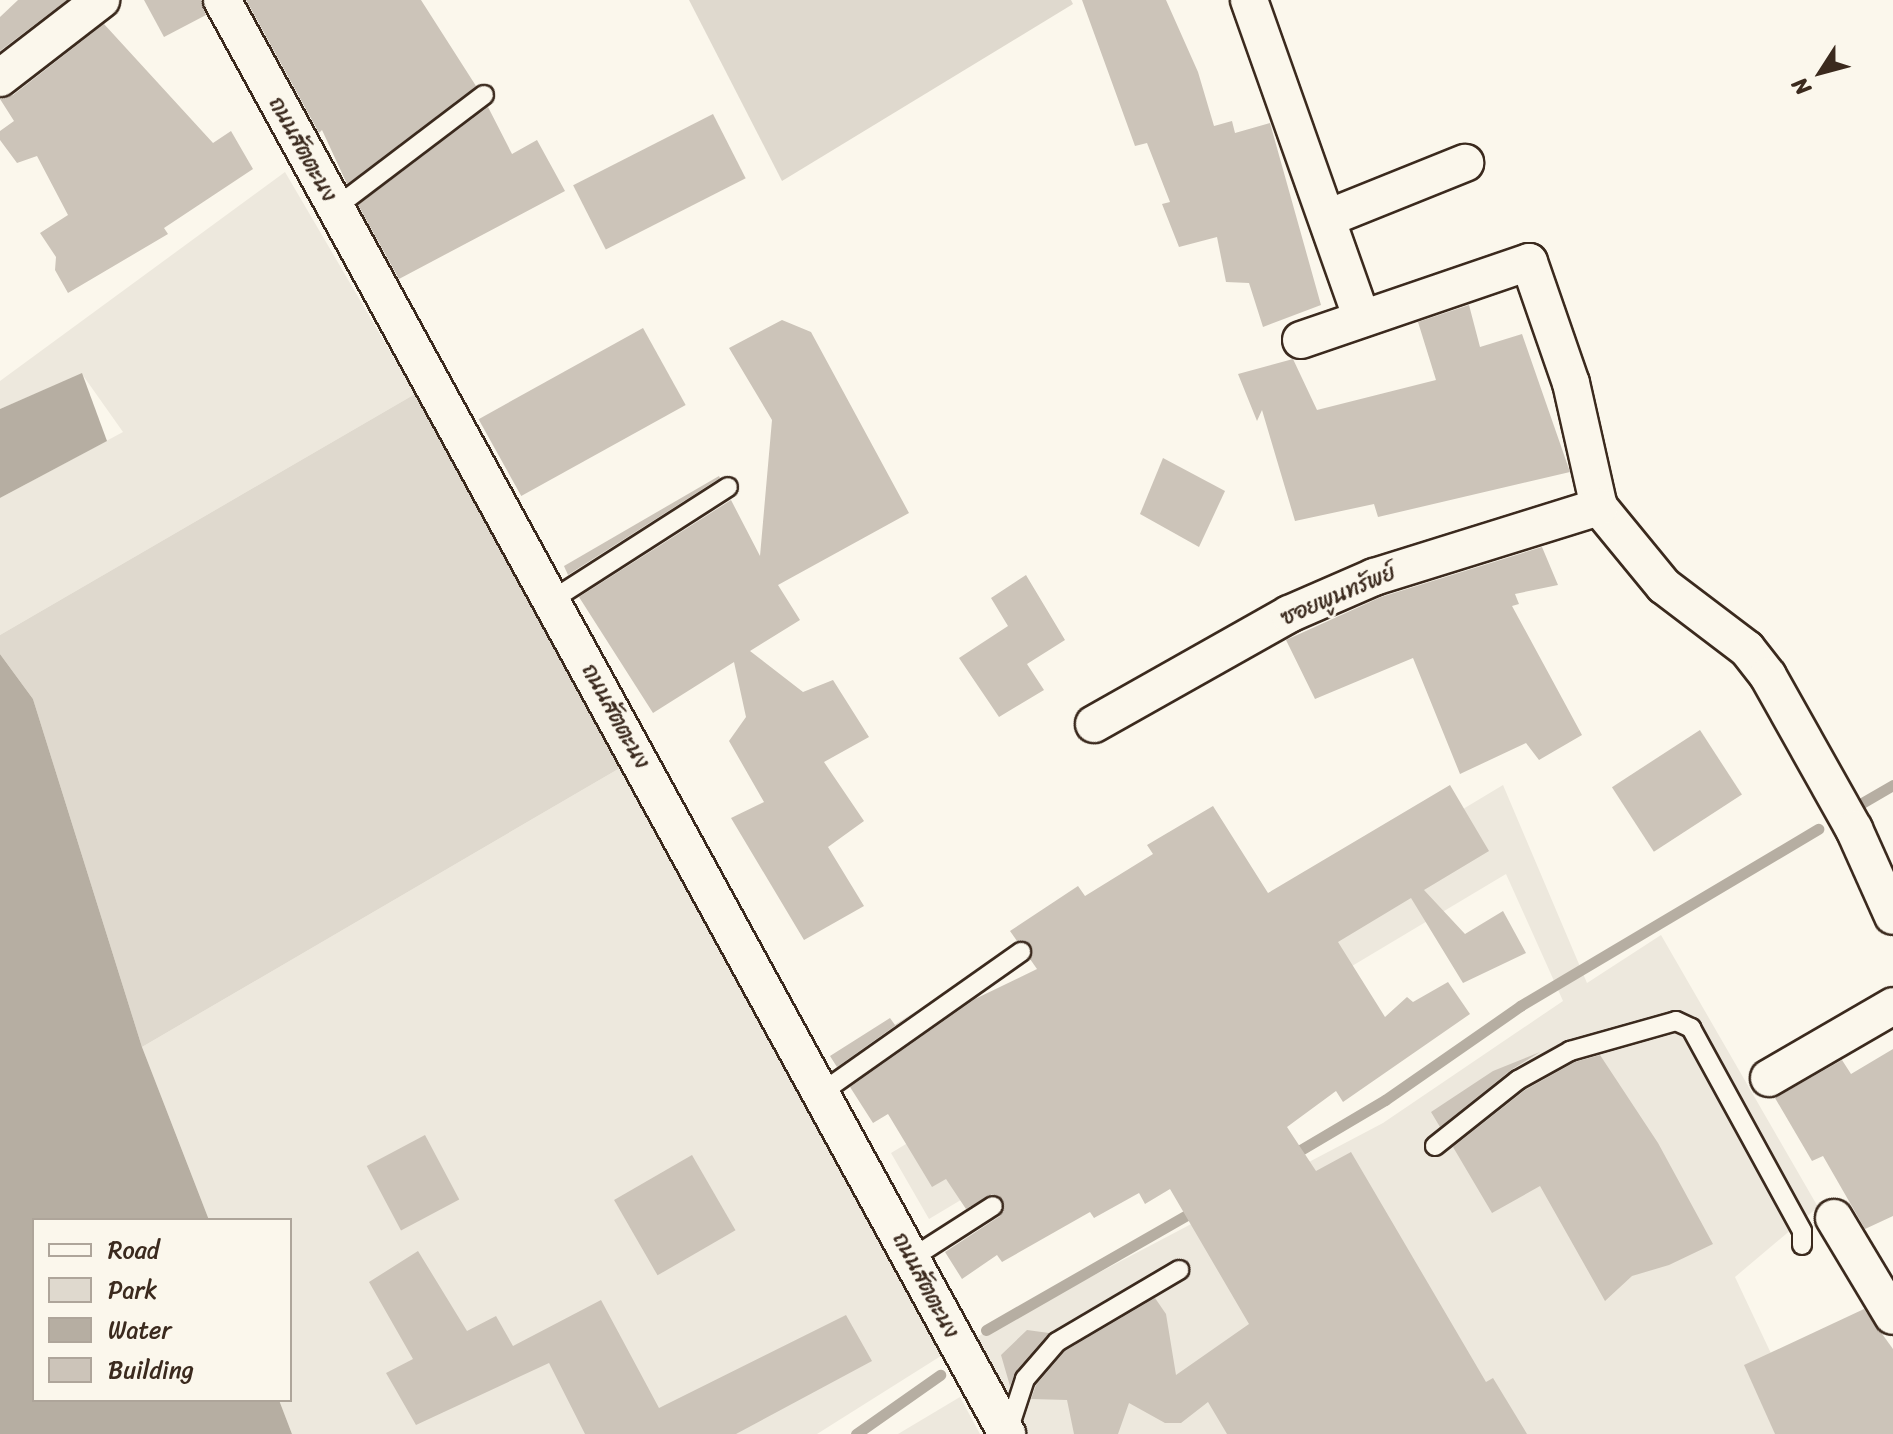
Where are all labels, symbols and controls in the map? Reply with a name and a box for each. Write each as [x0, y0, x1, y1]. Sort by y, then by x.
north arrow [1781, 32, 1861, 112]
text: N [1781, 69, 1821, 104]
street label: ถนนสัตตะนง [263, 92, 343, 206]
street label: ซอยพูนทรัพย์ [1277, 559, 1399, 631]
street label: ถนนสัตตะนง [576, 659, 656, 773]
legend [32, 1218, 292, 1402]
street label: ถนนสัตตะนง [887, 1228, 965, 1342]
text: Road [108, 1229, 159, 1271]
text: Park [108, 1269, 157, 1311]
text: Water [108, 1309, 171, 1351]
text: Building [108, 1349, 194, 1391]

